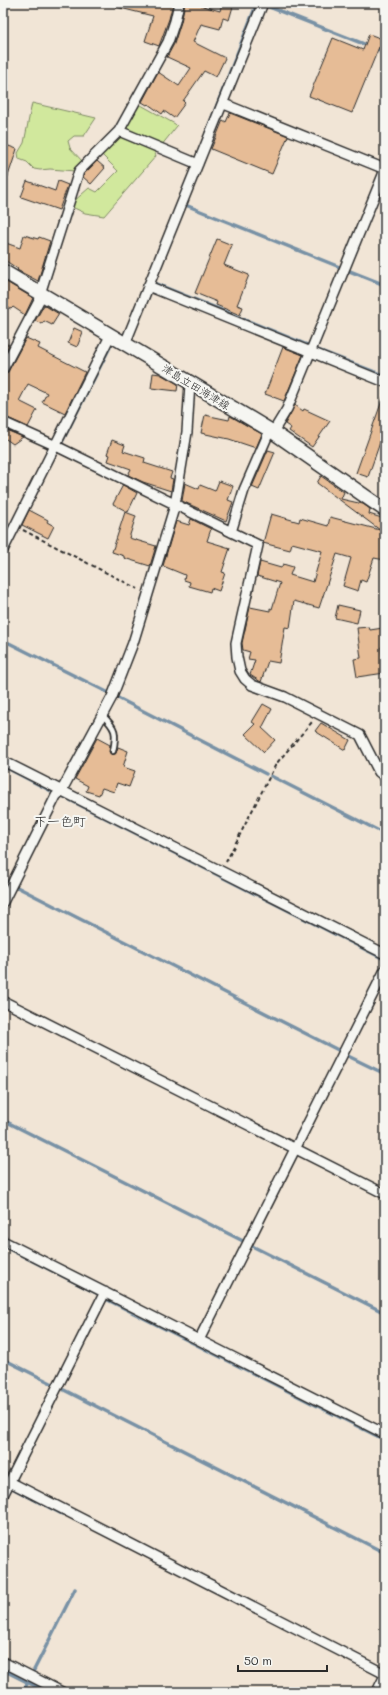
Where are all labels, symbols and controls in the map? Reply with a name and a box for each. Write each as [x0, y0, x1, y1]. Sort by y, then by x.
street label: 津島立田海津線 [159, 360, 233, 413]
district label: 下一色町 [34, 812, 86, 829]
scale bar [238, 1647, 327, 1673]
text: 50 m [244, 1652, 272, 1668]

